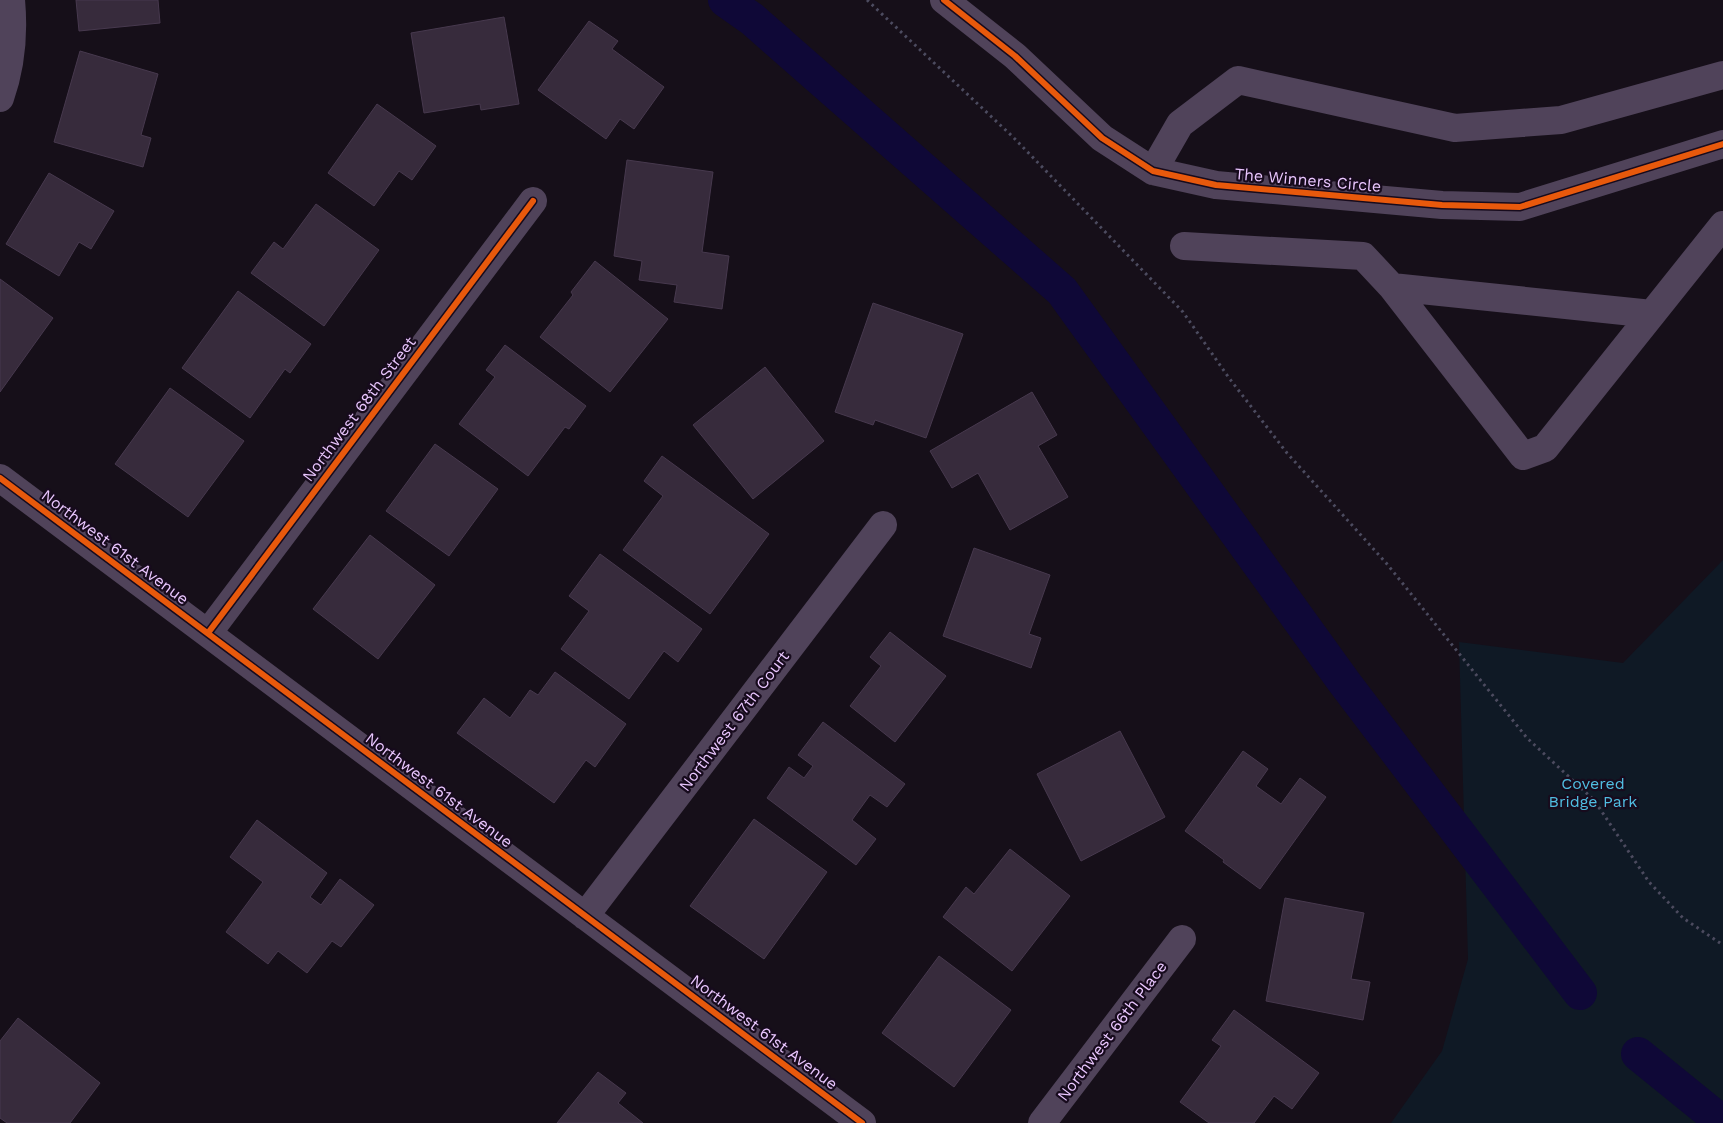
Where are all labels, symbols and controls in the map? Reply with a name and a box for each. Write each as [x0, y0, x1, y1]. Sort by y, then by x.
street label: The Winners Circle [1234, 164, 1382, 196]
street label: Northwest 68th Street [298, 333, 420, 485]
street label: Northwest 61st Avenue [38, 485, 192, 609]
street label: Northwest 67th Court [675, 647, 793, 795]
street label: Northwest 61st Avenue [362, 728, 516, 852]
park label: Covered Bridge Park [1549, 774, 1637, 811]
street label: Northwest 66th Place [1053, 957, 1171, 1105]
street label: Northwest 61st Avenue [687, 970, 841, 1094]

